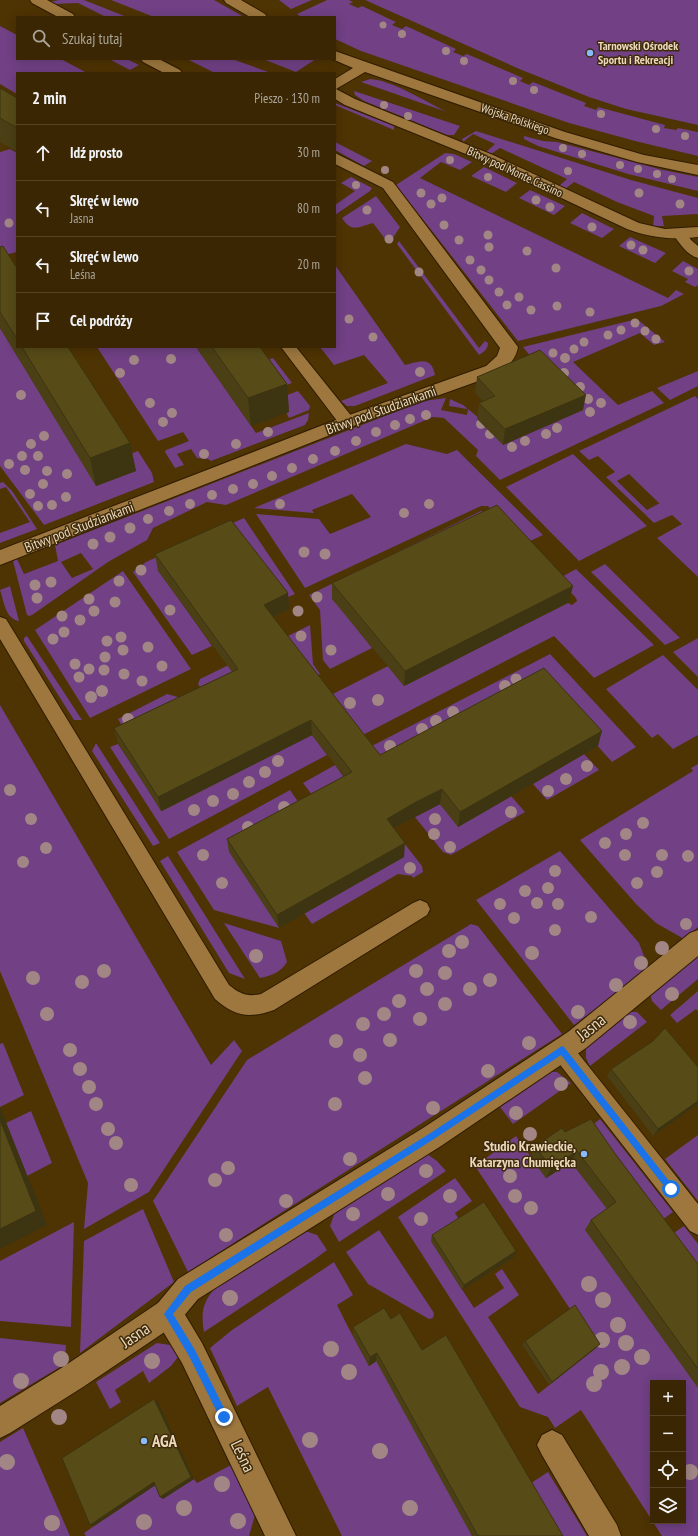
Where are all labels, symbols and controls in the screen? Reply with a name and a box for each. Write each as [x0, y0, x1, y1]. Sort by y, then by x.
search box [16, 16, 336, 60]
icon: search [30, 27, 52, 49]
text: Szukaj tutaj [62, 29, 123, 48]
place label: Tarnowski Ośrodek Sportu i Rekreacji [598, 38, 678, 67]
marker: Tarnowski Ośrodek Sportu i Rekreacji [585, 48, 595, 58]
text: 2 min [32, 87, 66, 109]
text: Pieszo · 130 m [254, 90, 320, 107]
street label: Wojska Polskiego [479, 100, 551, 137]
icon: ahead [32, 142, 54, 164]
text: Idź prosto [70, 143, 123, 162]
street label: Bitwy pod Monte Cassino [465, 143, 565, 200]
text: 30 m [297, 144, 320, 161]
text: Skręć w lewo [70, 191, 139, 210]
icon: left [32, 198, 54, 220]
text: 80 m [297, 200, 320, 217]
text: Jasna [70, 210, 94, 227]
text: Skręć w lewo [70, 247, 139, 266]
icon: left [32, 254, 54, 276]
text: 20 m [297, 256, 320, 273]
text: Leśna [70, 266, 96, 283]
icon: arrive [32, 310, 54, 332]
text: Cel podróży [70, 311, 132, 330]
street label: Bitwy pod Studziankami [323, 382, 439, 438]
street label: Bitwy pod Studziankami [22, 498, 136, 556]
street label: Jasna [571, 1009, 610, 1046]
place label: Studio Krawieckie, Katarzyna Chumięcka [470, 1137, 576, 1171]
marker: Studio Krawieckie, Katarzyna Chumięcka [579, 1149, 589, 1159]
route start [662, 1180, 680, 1198]
street label: Jasna [115, 1317, 154, 1353]
map controls [650, 1380, 686, 1524]
button: + [650, 1380, 686, 1416]
route end [215, 1408, 233, 1426]
button: − [650, 1416, 686, 1452]
place label: AGA [151, 1430, 178, 1452]
marker: AGA [139, 1436, 149, 1446]
street label: Leśna [226, 1436, 260, 1476]
button: locate [650, 1452, 686, 1488]
button: layers [650, 1488, 686, 1524]

